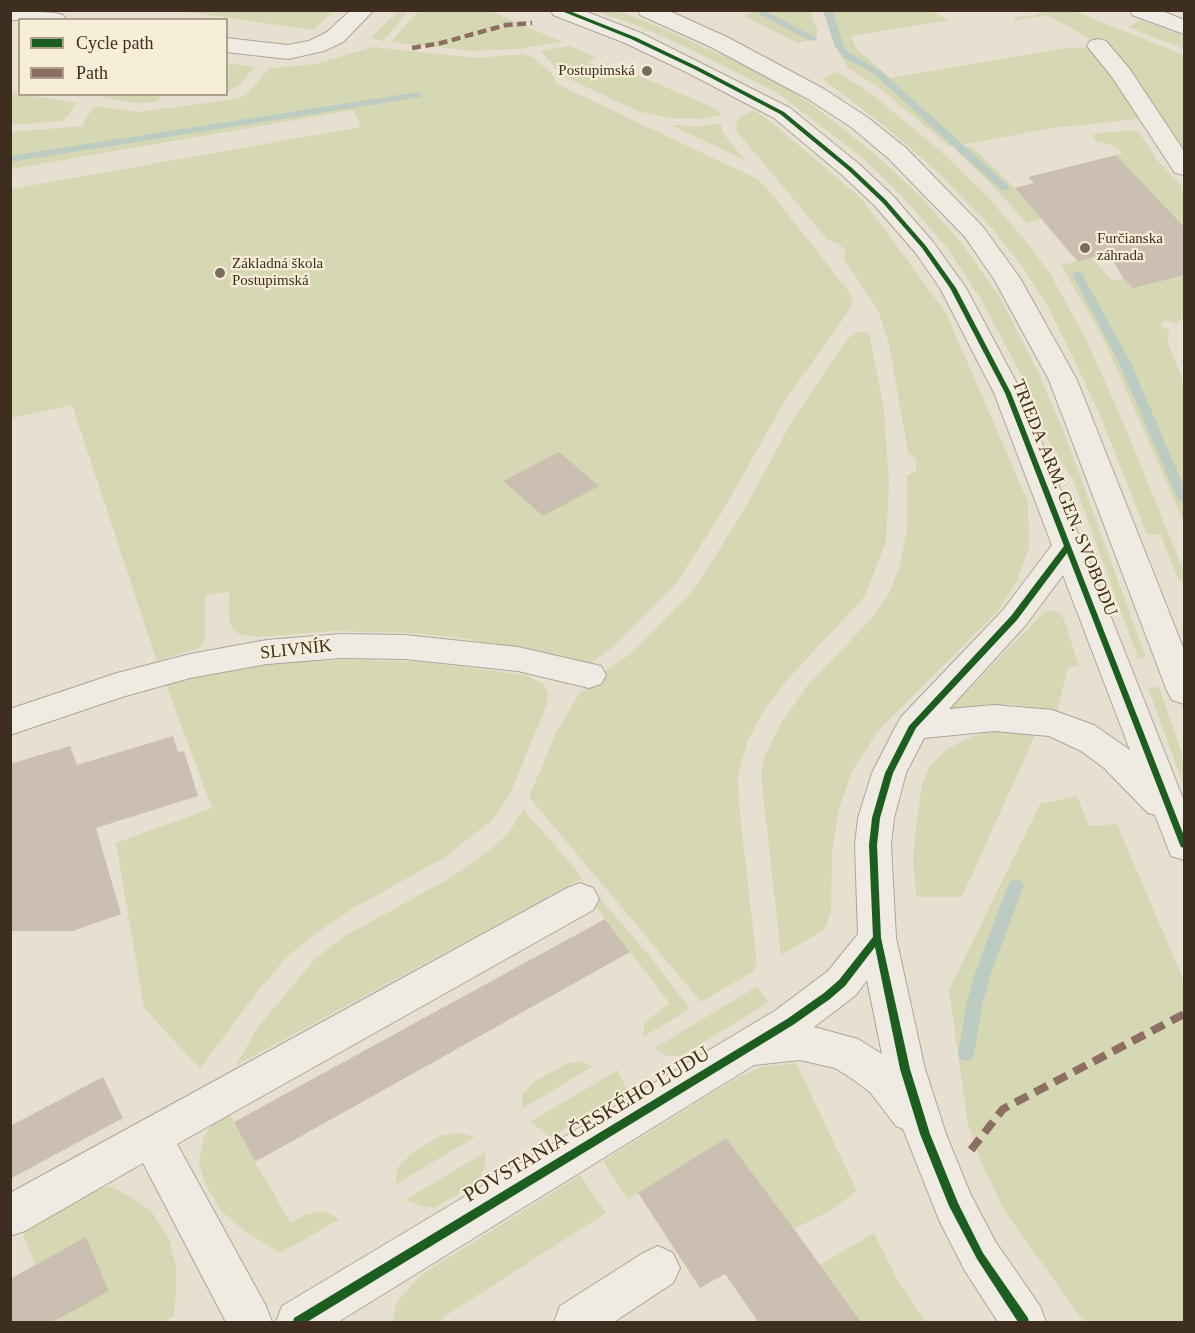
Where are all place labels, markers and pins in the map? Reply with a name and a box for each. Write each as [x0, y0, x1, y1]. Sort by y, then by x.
place label: Postupimská [558, 62, 635, 80]
marker: Postupimská [640, 64, 654, 78]
place label: Furčianska záhrada [1097, 230, 1163, 265]
marker: Furčianska záhrada [1078, 241, 1092, 255]
place label: Základná škola Postupimská [232, 255, 323, 290]
marker: Základná škola Postupimská [213, 266, 227, 280]

